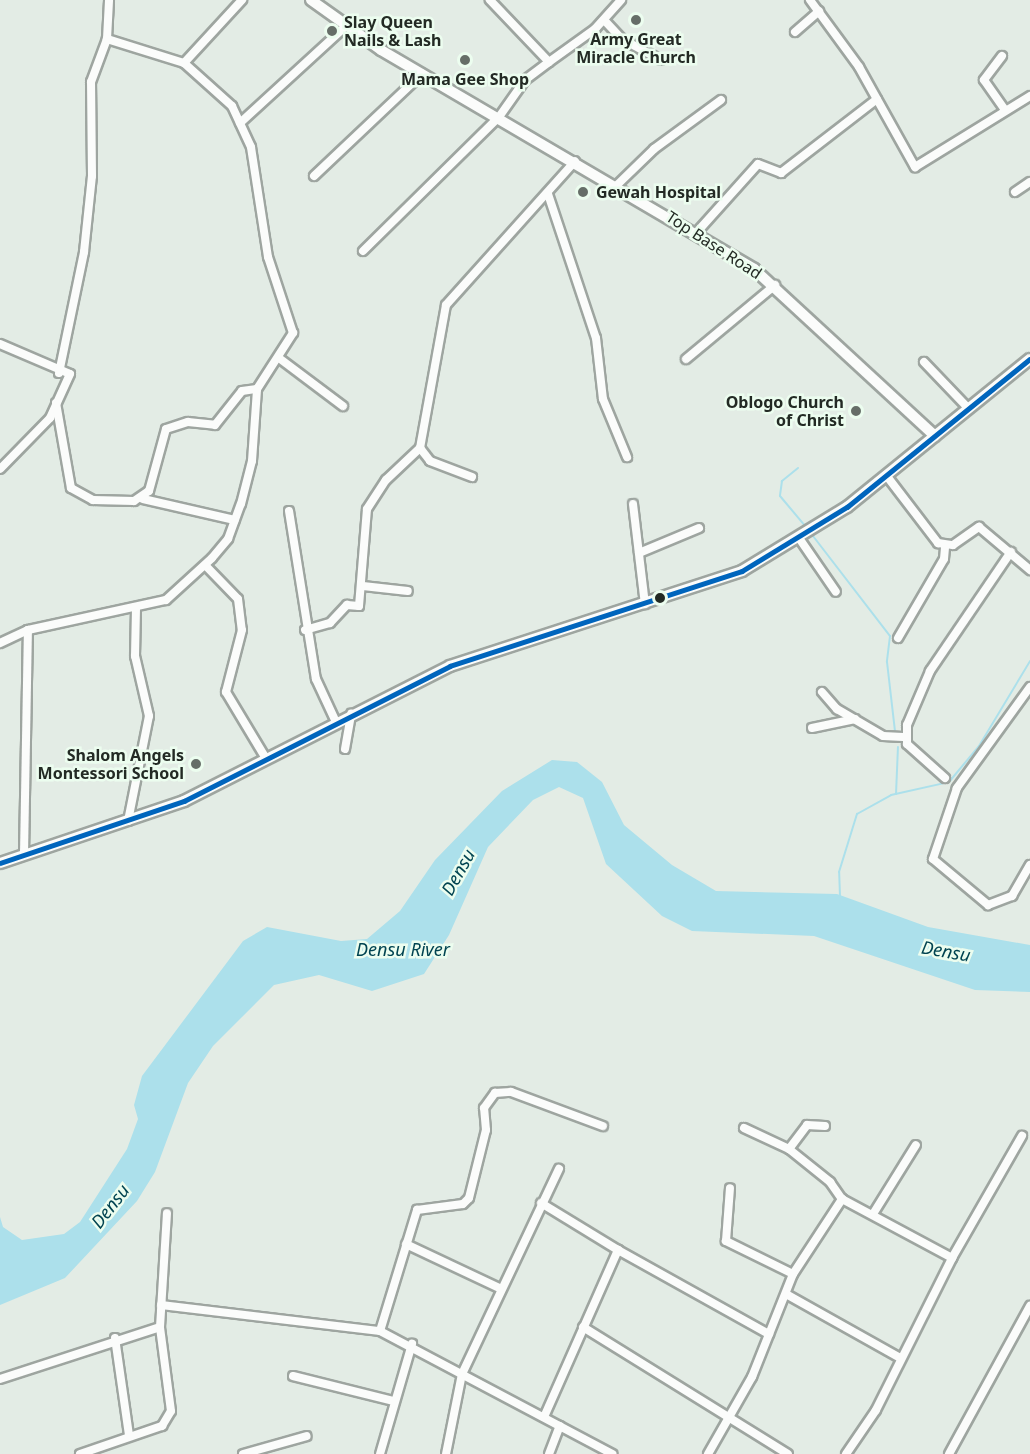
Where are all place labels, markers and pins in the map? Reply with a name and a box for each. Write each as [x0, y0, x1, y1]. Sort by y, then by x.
place label: Slay Queen Nails & Lash [344, 12, 441, 50]
marker: Army Great Miracle Church [629, 13, 643, 27]
marker: Slay Queen Nails & Lash [325, 24, 339, 38]
place label: Army Great Miracle Church [576, 29, 696, 67]
marker: Mama Gee Shop [458, 53, 472, 67]
place label: Mama Gee Shop [401, 69, 529, 89]
place label: Gewah Hospital [596, 182, 721, 202]
marker: Gewah Hospital [574, 183, 592, 201]
place label: Oblogo Church of Christ [726, 392, 844, 430]
marker: Oblogo Church of Christ [849, 404, 863, 418]
unlabelled marker [654, 592, 666, 604]
place label: Shalom Angels Montessori School [38, 745, 184, 783]
marker: Shalom Angels Montessori School [189, 757, 203, 771]

